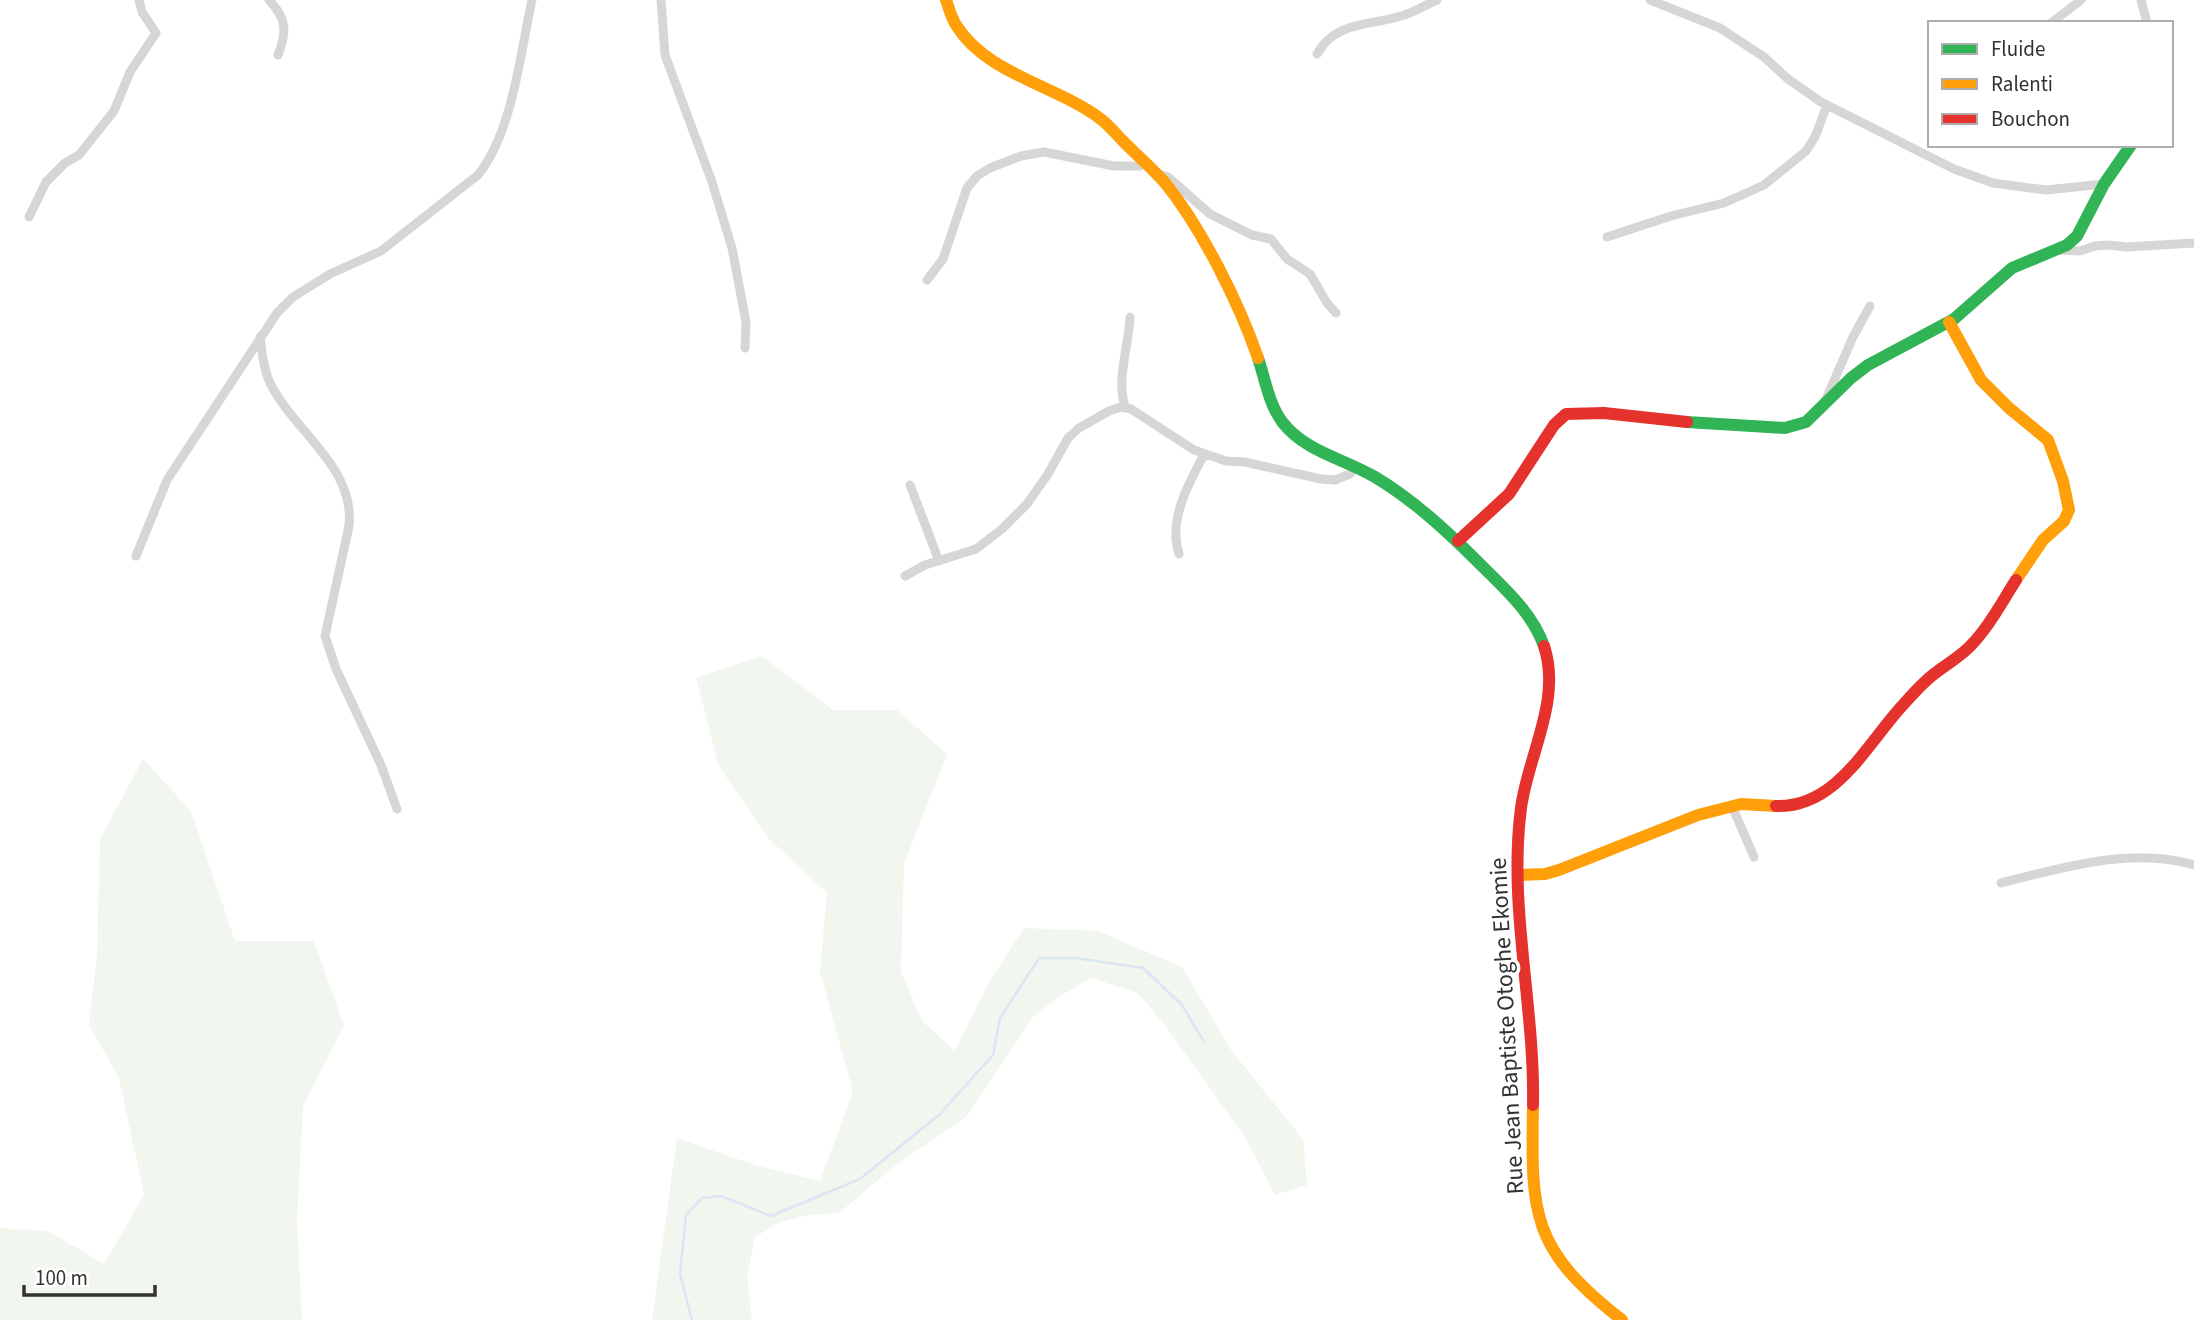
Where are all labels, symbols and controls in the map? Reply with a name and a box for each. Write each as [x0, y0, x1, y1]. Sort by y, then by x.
legend [1928, 21, 2173, 147]
text: Fluide [1991, 34, 2045, 64]
text: Ralenti [1991, 69, 2053, 99]
text: Bouchon [1991, 104, 2070, 134]
street label: Rue Jean Baptiste Otoghe Ekomie [1481, 857, 1533, 1195]
scale bar [24, 1254, 156, 1298]
text: 100 m [35, 1263, 88, 1293]

